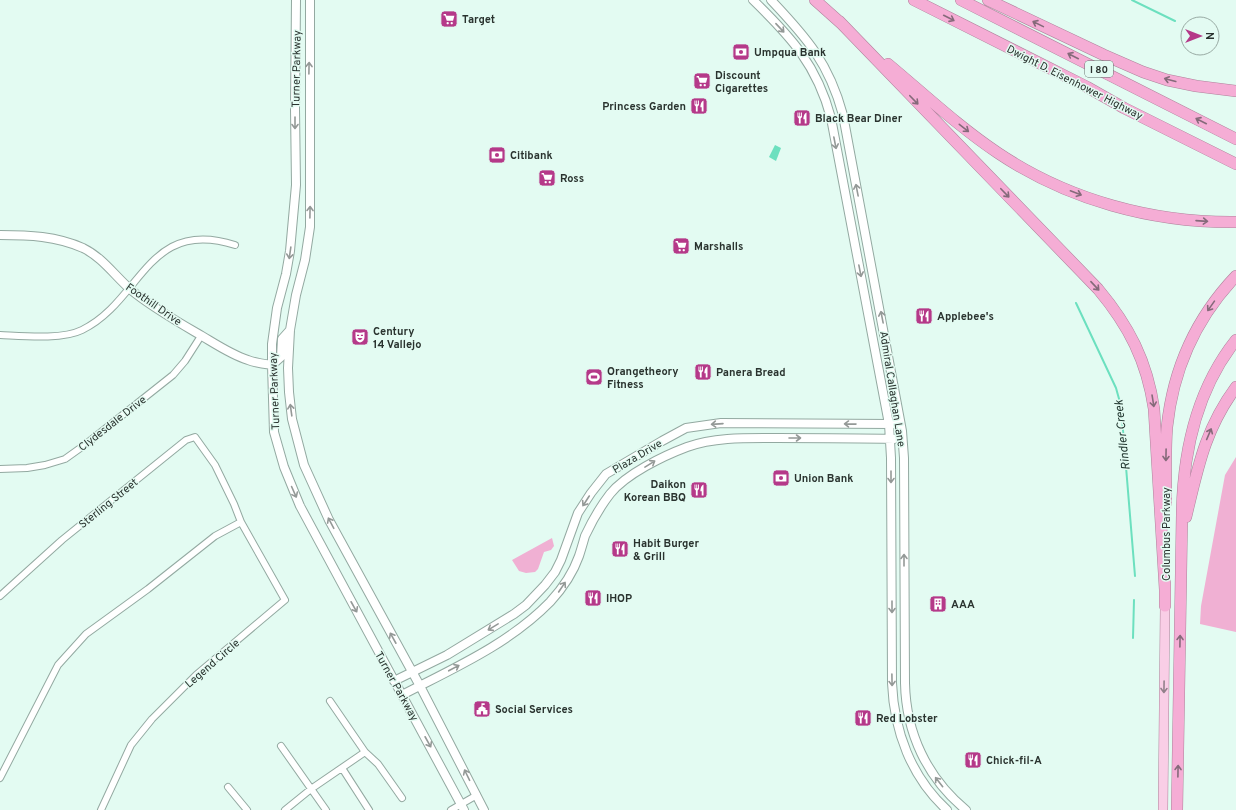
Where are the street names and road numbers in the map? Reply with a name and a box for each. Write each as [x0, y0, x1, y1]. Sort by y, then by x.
street label: Turner Parkway [289, 30, 305, 108]
street label: Dwight D. Eisenhower Highway [1004, 42, 1145, 123]
road number: I 80 [1085, 61, 1113, 77]
street label: Foothill Drive [123, 280, 184, 329]
street label: Admiral Callaghan Lane [876, 330, 908, 448]
street label: Turner Parkway [267, 352, 283, 430]
street label: Clydesdale Drive [76, 393, 149, 455]
street label: Plaza Drive [610, 437, 665, 477]
street label: Sterling Street [76, 476, 141, 532]
street label: Columbus Parkway [1160, 487, 1174, 581]
street label: Legend Circle [182, 636, 243, 691]
street label: Turner Parkway [371, 649, 421, 724]

